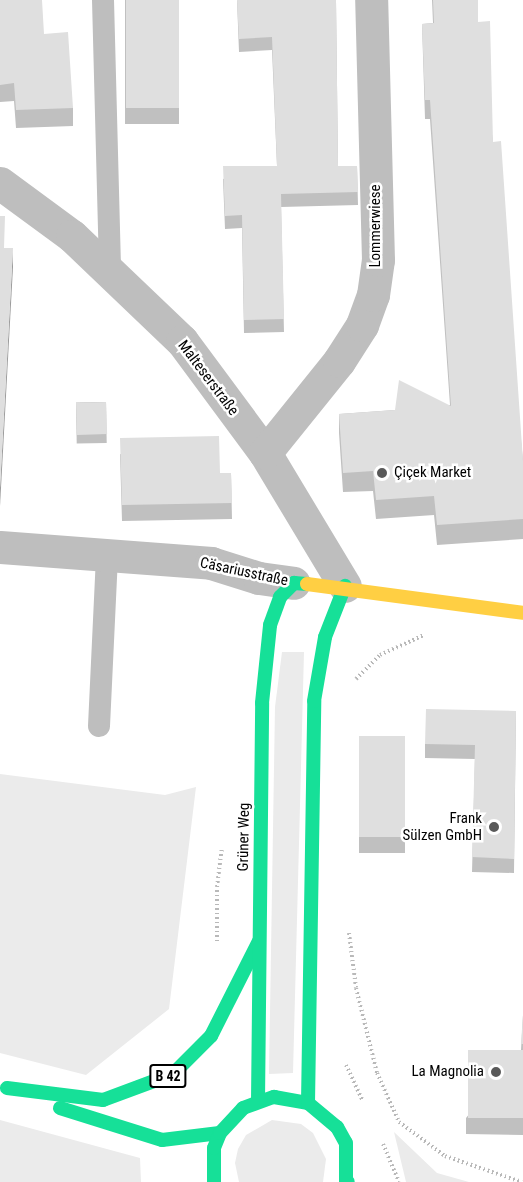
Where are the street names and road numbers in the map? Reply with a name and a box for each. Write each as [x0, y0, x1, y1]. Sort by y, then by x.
street label: Lommerwiese [367, 184, 385, 268]
street label: Malteserstraße [174, 337, 242, 419]
street label: Cäsariusstraße [198, 554, 290, 590]
street label: Grüner Weg [234, 803, 254, 871]
road number: B 42 [148, 1065, 188, 1087]

